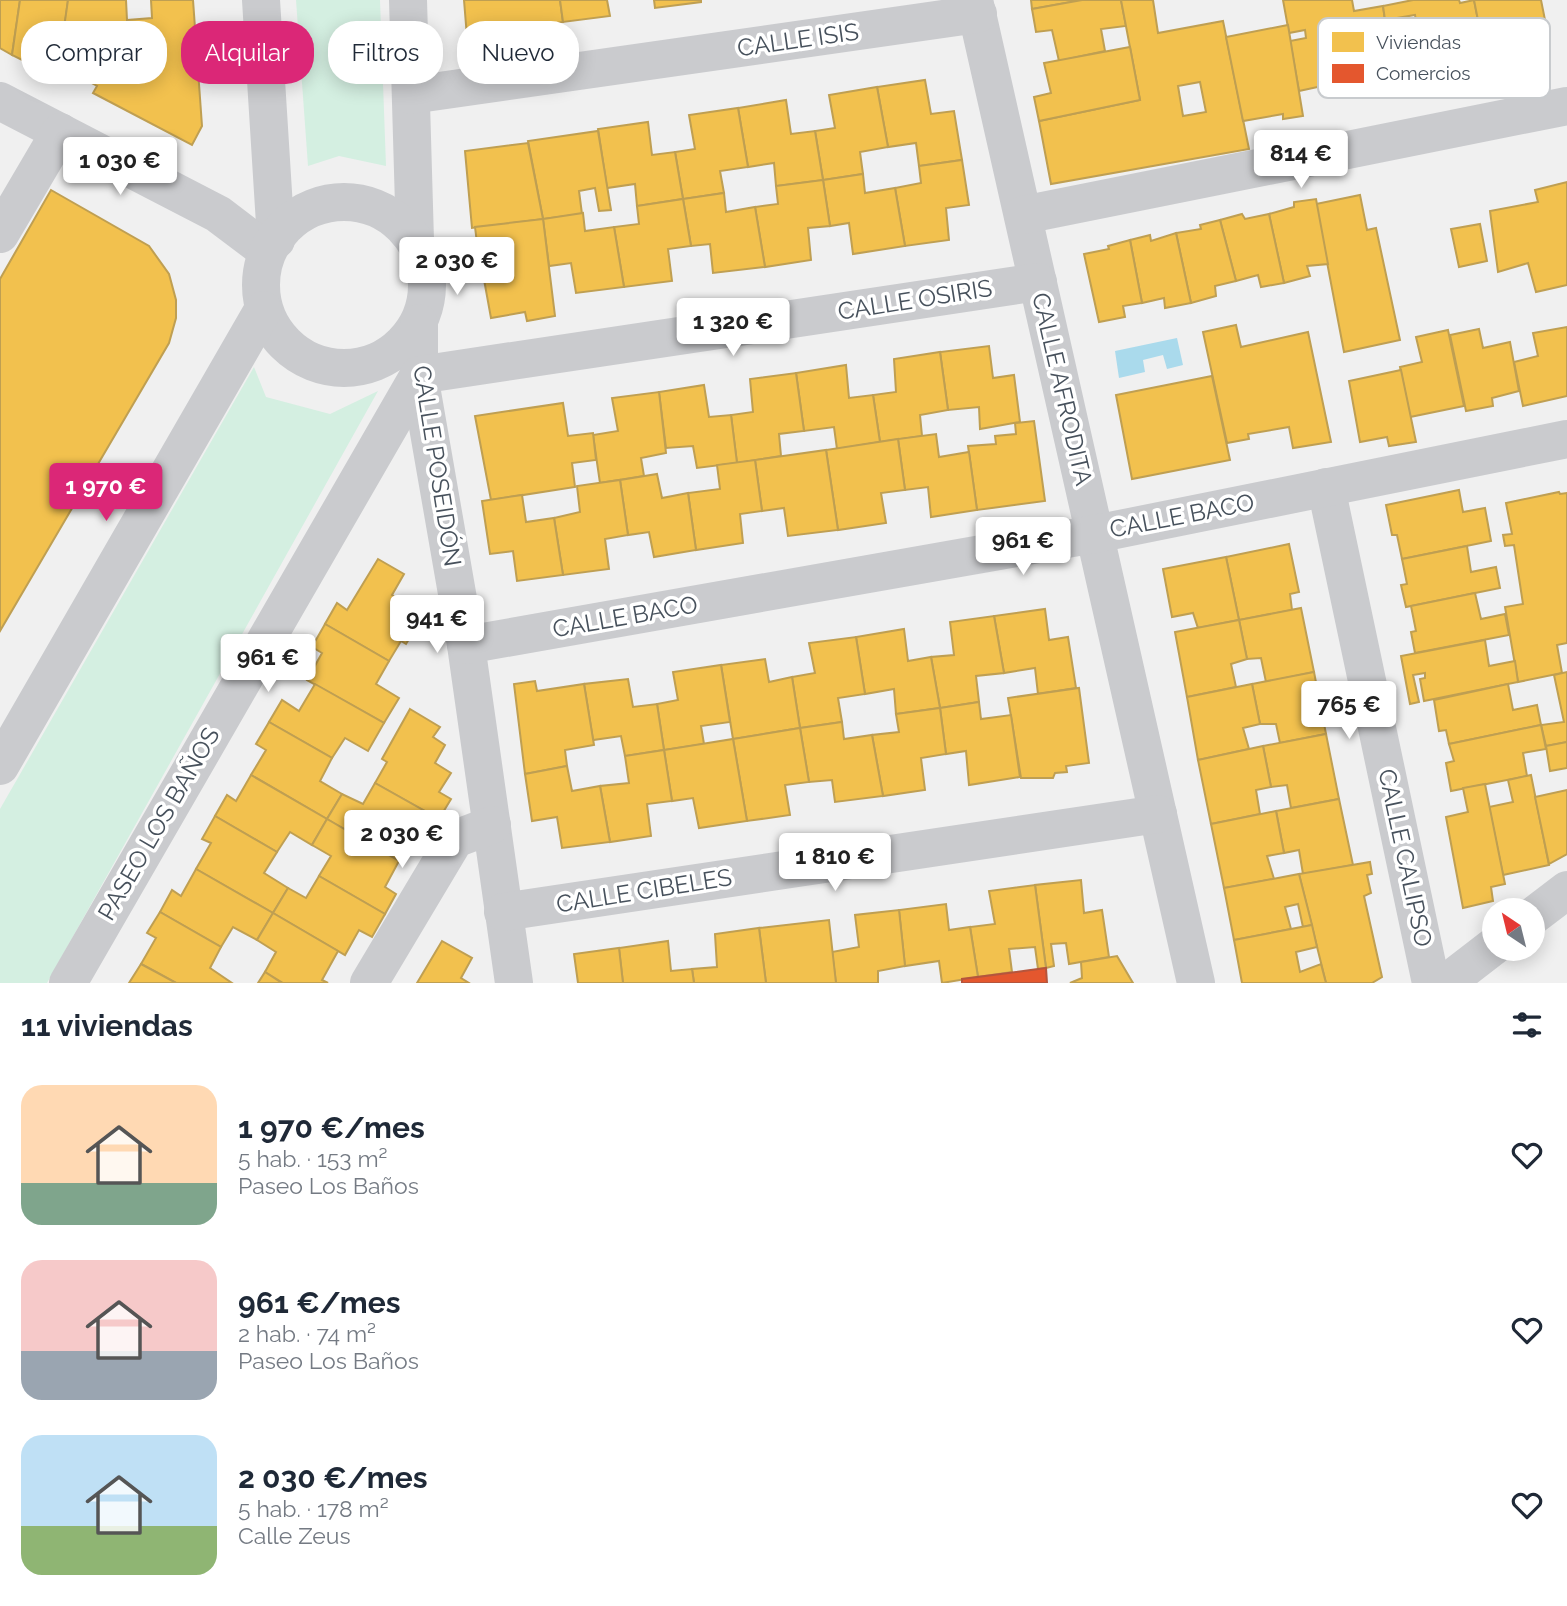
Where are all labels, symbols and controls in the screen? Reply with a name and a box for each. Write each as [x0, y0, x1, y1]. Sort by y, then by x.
street label: CALLE ISIS [735, 17, 860, 62]
legend [1318, 18, 1550, 98]
chip: Comprar [21, 21, 167, 84]
chip: Alquilar [181, 21, 314, 84]
chip: Filtros [328, 21, 443, 84]
chip: Nuevo [457, 21, 579, 84]
text: Viviendas [1376, 31, 1461, 53]
text: Comercios [1376, 62, 1470, 84]
pin: 814 € [1252, 130, 1350, 190]
pin: 1 030 € [55, 138, 185, 197]
text: 814 € [1270, 139, 1332, 166]
text: 1 030 € [79, 146, 161, 173]
pin: 2 030 € [392, 238, 522, 297]
text: 2 030 € [415, 246, 499, 273]
street label: CALLE OSIRIS [836, 273, 994, 326]
street label: CALLE AFRODITA [1026, 290, 1099, 488]
pin: 1 320 € [668, 298, 798, 358]
text: 1 320 € [693, 307, 773, 334]
street label: CALLE POSEIDÓN [407, 363, 468, 568]
pin: 1 970 € [41, 463, 171, 523]
text: 1 970 € [65, 472, 147, 499]
street label: CALLE BACO [1107, 487, 1257, 544]
pin: 961 € [974, 518, 1072, 577]
text: 961 € [992, 526, 1054, 553]
street label: CALLE BACO [550, 589, 700, 644]
pin: 941 € [388, 596, 486, 655]
text: 941 € [406, 604, 468, 631]
pin: 961 € [219, 634, 317, 694]
text: 961 € [237, 643, 299, 670]
pin: 765 € [1300, 682, 1398, 741]
text: 765 € [1317, 690, 1381, 717]
street label: PASEO LOS BAÑOS [92, 722, 226, 925]
street label: CALLE CALIPSO [1372, 766, 1438, 949]
pin: 2 030 € [337, 810, 467, 870]
text: 2 030 € [360, 819, 444, 846]
pin: 1 810 € [770, 834, 900, 893]
text: 1 810 € [795, 842, 875, 869]
street label: CALLE CIBELES [554, 862, 734, 919]
north arrow [1482, 898, 1545, 961]
map controls [1482, 898, 1545, 961]
icon: filters [1508, 1006, 1546, 1044]
text: 11 viviendas [21, 1008, 193, 1043]
text: 1 970 €/mes [238, 1110, 425, 1145]
icon: home [77, 1113, 161, 1197]
icon: heart [1508, 1136, 1546, 1174]
text: 5 hab. · 153 m² [238, 1145, 388, 1172]
text: Paseo Los Baños [238, 1172, 419, 1199]
text: 961 €/mes [238, 1285, 401, 1320]
icon: home [77, 1288, 161, 1372]
icon: heart [1508, 1311, 1546, 1349]
text: 2 hab. · 74 m² [238, 1320, 376, 1347]
text: Paseo Los Baños [238, 1347, 419, 1374]
text: 2 030 €/mes [238, 1460, 428, 1495]
icon: home [77, 1463, 161, 1547]
icon: heart [1508, 1486, 1546, 1524]
text: 5 hab. · 178 m² [238, 1495, 389, 1522]
text: Calle Zeus [238, 1522, 351, 1549]

